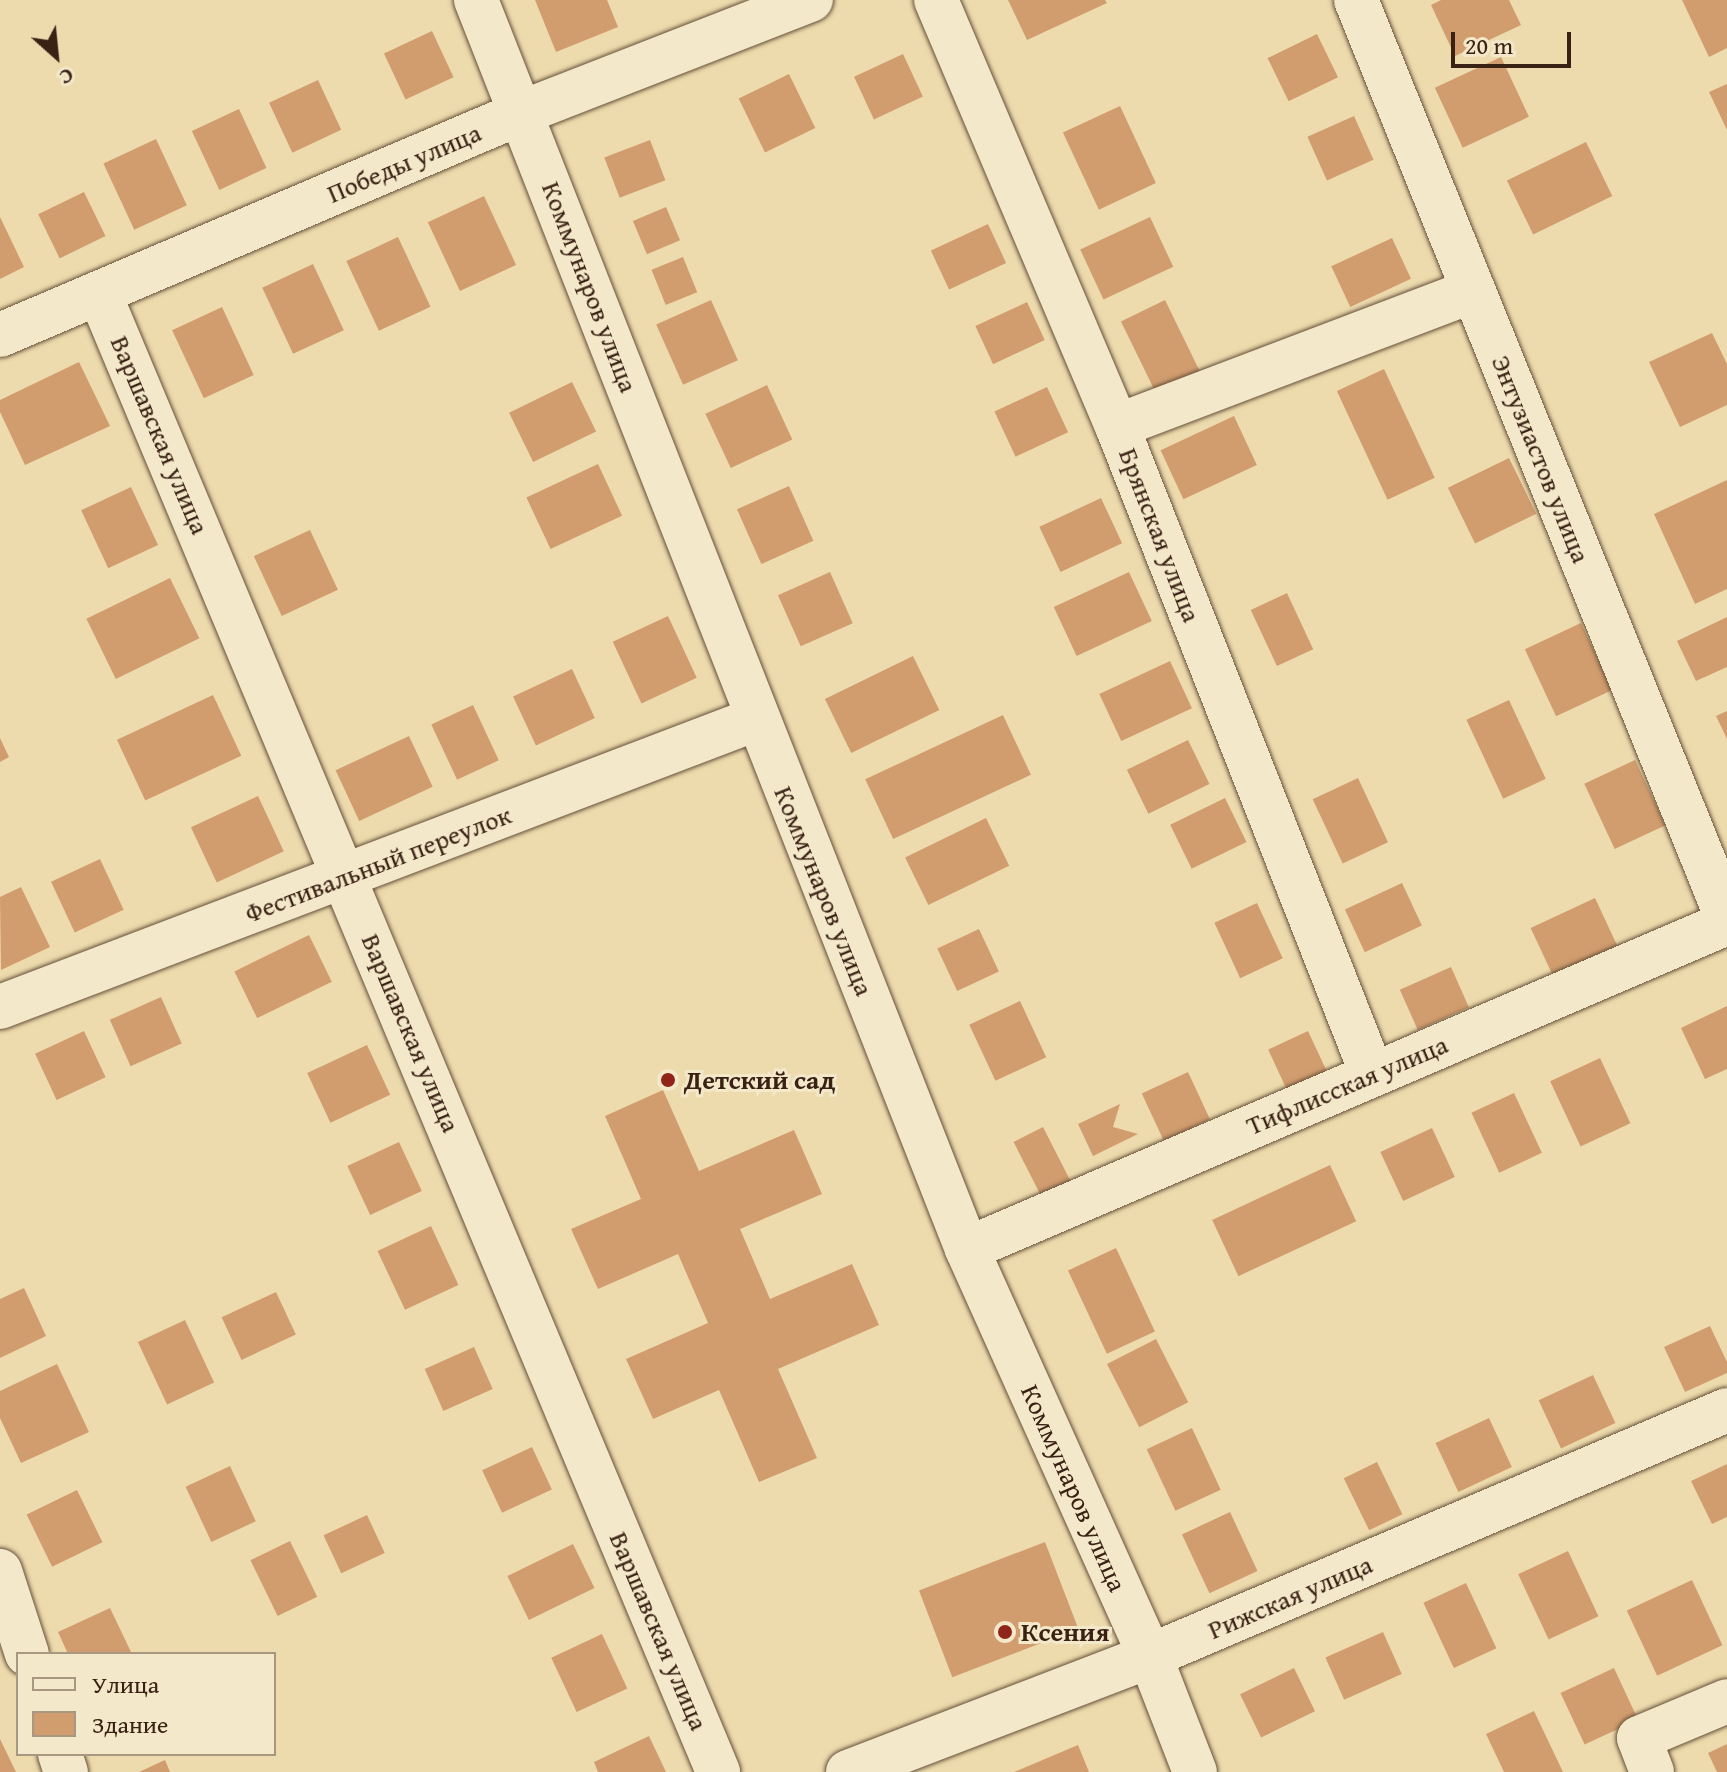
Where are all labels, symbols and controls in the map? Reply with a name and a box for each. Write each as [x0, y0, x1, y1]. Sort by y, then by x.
north arrow [16, 16, 96, 96]
scale bar [1455, 16, 1575, 66]
text: 20 m [1465, 28, 1513, 63]
text: С [54, 60, 80, 94]
street label: Победы улица [323, 117, 485, 209]
street label: Коммунаров улица [535, 177, 645, 397]
street label: Варшавская улица [104, 331, 216, 539]
street label: Энтузиастов улица [1485, 351, 1597, 567]
street label: Брянская улица [1113, 444, 1207, 626]
street label: Коммунаров улица [768, 782, 880, 1000]
street label: Фестивальный переулок [241, 799, 515, 929]
street label: Варшавская улица [355, 929, 467, 1137]
street label: Тифлисская улица [1242, 1029, 1452, 1141]
place label: Детский сад [684, 1064, 835, 1096]
marker: Детский сад [659, 1071, 677, 1089]
street label: Коммунаров улица [1014, 1380, 1134, 1596]
street label: Варшавская улица [603, 1527, 715, 1735]
street label: Рижская улица [1203, 1548, 1377, 1646]
place label: Ксения [1021, 1616, 1109, 1648]
marker: Ксения [996, 1623, 1014, 1641]
legend [16, 1652, 276, 1756]
text: Улица [92, 1667, 159, 1702]
text: Здание [92, 1707, 168, 1742]

